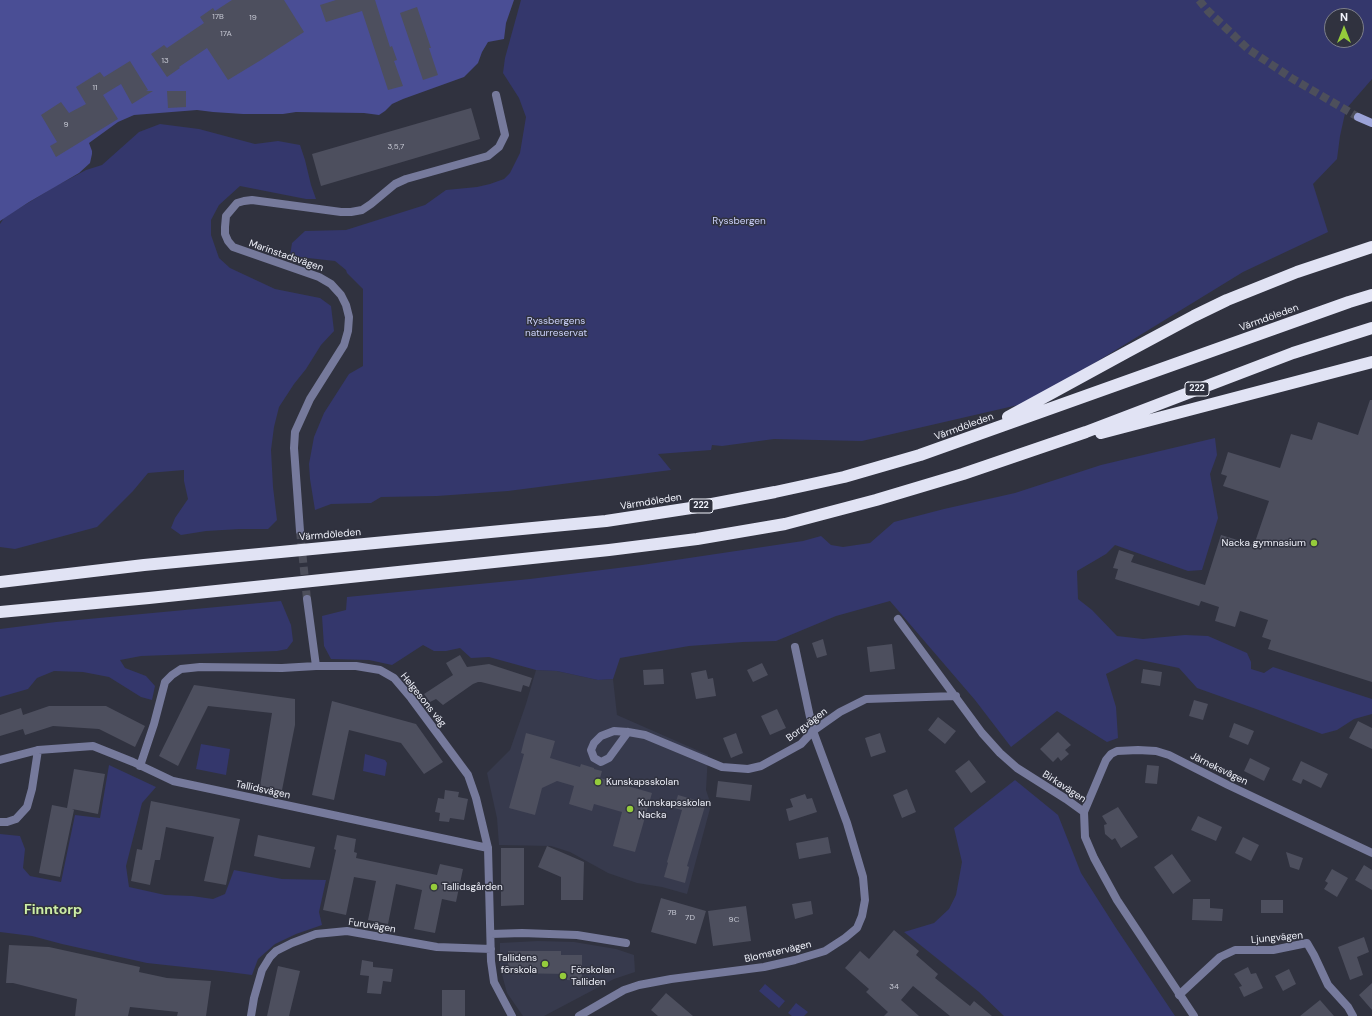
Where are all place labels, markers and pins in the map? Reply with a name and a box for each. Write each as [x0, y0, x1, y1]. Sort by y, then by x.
place label: Nacka gymnasium [1222, 537, 1306, 549]
marker: Nacka gymnasium [1309, 538, 1319, 548]
place label: Kunskapsskolan [606, 776, 679, 788]
marker: Kunskapsskolan [593, 777, 603, 787]
place label: Kunskapsskolan Nacka [638, 797, 711, 820]
marker: Kunskapsskolan Nacka [625, 804, 635, 814]
place label: Tallidsgården [442, 881, 503, 893]
marker: Tallidsgården [429, 882, 439, 892]
place label: Tallidens förskola [497, 952, 537, 976]
marker: Tallidens förskola [540, 959, 550, 969]
place label: Förskolan Talliden [571, 964, 615, 988]
marker: Förskolan Talliden [558, 971, 568, 981]

